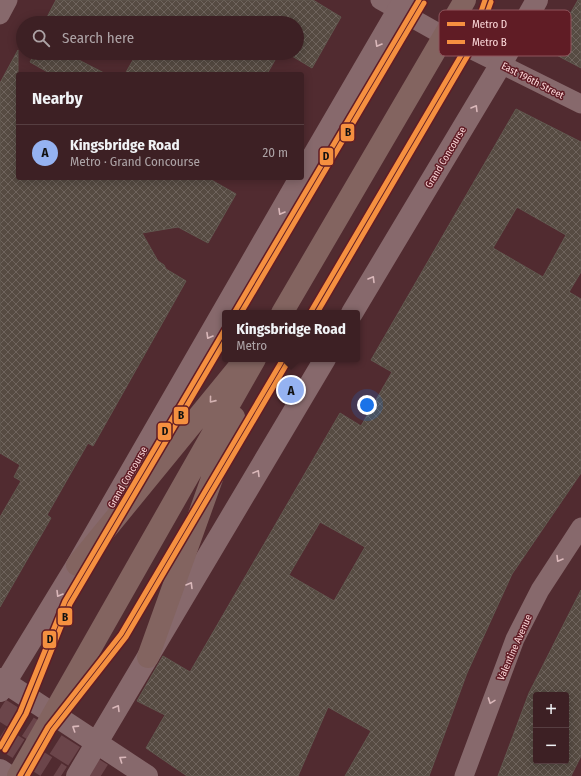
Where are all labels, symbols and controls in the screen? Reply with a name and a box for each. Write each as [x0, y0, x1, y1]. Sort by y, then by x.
legend [439, 10, 571, 56]
search box [16, 16, 304, 60]
text: Metro D [472, 18, 507, 31]
icon: search [30, 27, 52, 49]
text: Search here [62, 29, 134, 47]
text: Metro B [472, 36, 507, 49]
one-way arrow [375, 40, 382, 47]
street label: East 196th Street [499, 60, 566, 102]
text: Nearby [32, 88, 83, 109]
one-way arrow [470, 105, 477, 112]
line badge: B [340, 123, 355, 142]
street label: Grand Concourse [423, 125, 469, 190]
text: B [345, 126, 351, 139]
text: Kingsbridge Road [70, 136, 180, 154]
text: A [41, 145, 49, 160]
text: 20 m [262, 145, 288, 160]
line badge: D [319, 147, 334, 166]
text: D [323, 150, 330, 163]
text: Metro · Grand Concourse [70, 154, 200, 169]
one-way arrow [278, 208, 285, 215]
one-way arrow [368, 276, 375, 284]
popup [222, 310, 360, 362]
text: Kingsbridge Road [236, 320, 346, 338]
one-way arrow [206, 332, 213, 339]
text: Metro [236, 338, 267, 353]
pin: A [278, 375, 304, 405]
one-way arrow [209, 395, 216, 403]
your location [357, 395, 377, 415]
line badge: B [173, 406, 189, 425]
text: B [178, 409, 184, 422]
line badge: D [157, 422, 172, 441]
text: D [162, 425, 169, 438]
street label: Grand Concourse [105, 444, 150, 511]
one-way arrow [252, 470, 260, 477]
one-way arrow [557, 555, 564, 562]
one-way arrow [186, 582, 193, 589]
one-way arrow [56, 590, 64, 597]
line badge: B [57, 607, 73, 626]
text: B [62, 611, 68, 624]
street label: Valentine Avenue [495, 613, 535, 682]
line badge: D [42, 630, 57, 649]
text: D [47, 633, 54, 646]
map controls [533, 692, 569, 764]
button: + [533, 692, 569, 728]
one-way arrow [487, 698, 496, 705]
one-way arrow [112, 705, 119, 712]
one-way arrow [72, 725, 79, 733]
button: − [533, 728, 569, 764]
one-way arrow [119, 756, 126, 764]

